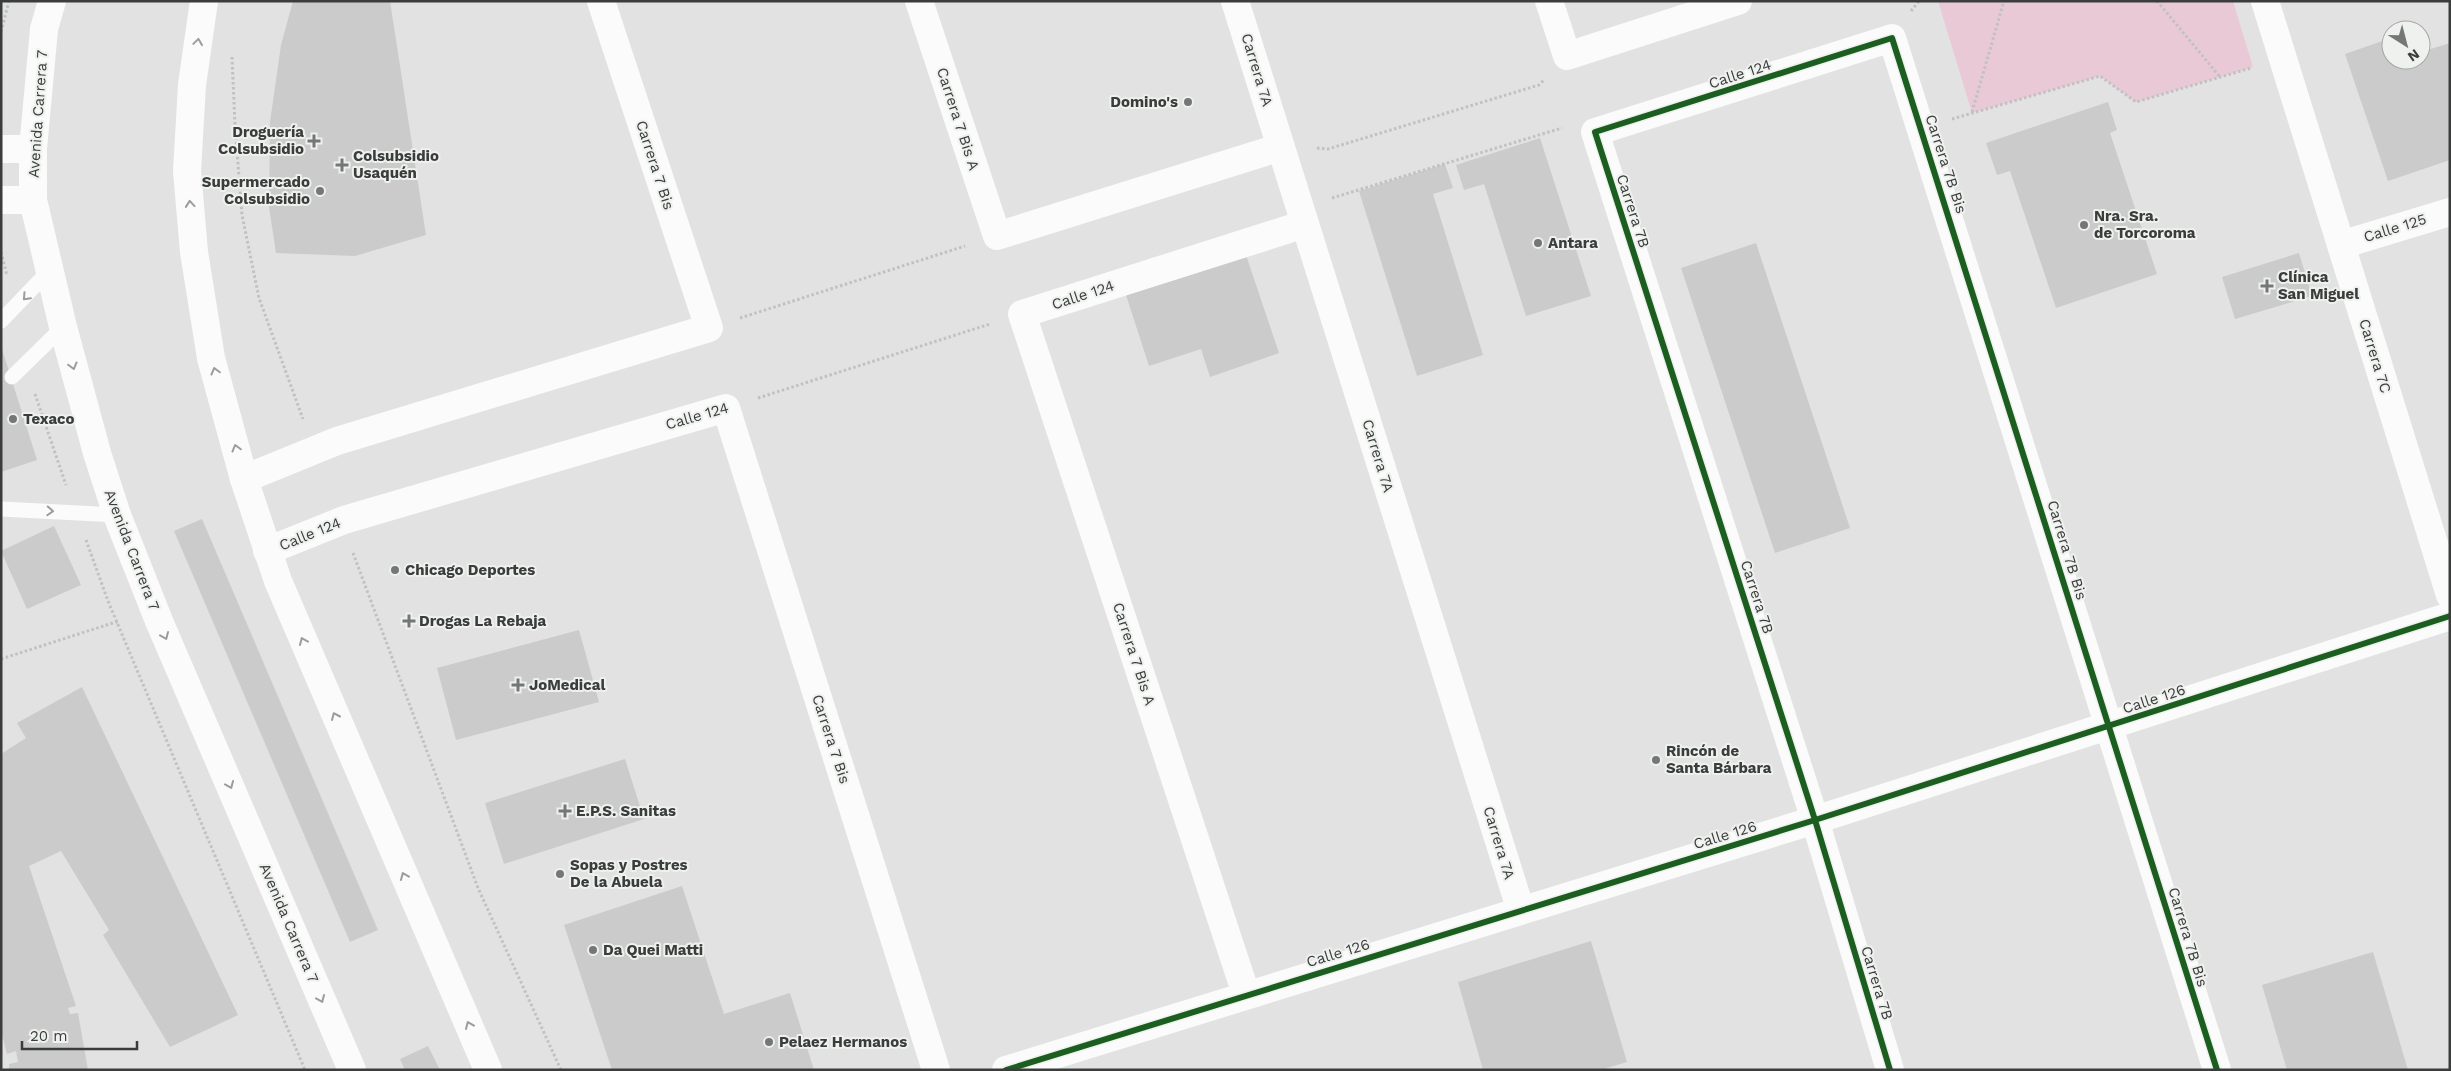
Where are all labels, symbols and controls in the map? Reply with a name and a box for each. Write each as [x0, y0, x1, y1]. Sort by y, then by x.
north arrow [2381, 20, 2431, 70]
street label: Carrera 7A [1237, 31, 1277, 109]
one-way arrow [192, 37, 203, 45]
text: N [2405, 46, 2423, 65]
street label: Avenida Carrera 7 [25, 49, 51, 179]
street label: Calle 124 [1706, 55, 1774, 93]
street label: Carrera 7 Bis A [933, 65, 983, 173]
place label: Domino's [1110, 93, 1178, 111]
marker: Domino's [1182, 96, 1194, 108]
street label: Carrera 7B Bis [1922, 112, 1971, 216]
street label: Carrera 7 Bis [632, 118, 678, 212]
place label: Droguería Colsubsidio [218, 123, 304, 158]
marker: Droguería Colsubsidio [308, 135, 320, 147]
place label: Colsubsidio Usaquén [353, 147, 439, 182]
marker: Colsubsidio Usaquén [335, 158, 349, 172]
street label: Carrera 7B [1613, 172, 1653, 250]
place label: Supermercado Colsubsidio [202, 173, 310, 208]
marker: Supermercado Colsubsidio [314, 185, 326, 197]
one-way arrow [185, 199, 196, 207]
place label: Nra. Sra. de Torcoroma [2094, 207, 2196, 242]
street label: Calle 125 [2361, 210, 2429, 246]
marker: Nra. Sra. de Torcoroma [2078, 219, 2090, 231]
place label: Antara [1548, 234, 1598, 252]
marker: Antara [1532, 237, 1544, 249]
place label: Clínica San Miguel [2278, 268, 2359, 303]
street label: Calle 124 [1049, 276, 1117, 314]
marker: Clínica San Miguel [2260, 279, 2274, 293]
one-way arrow [23, 291, 32, 300]
street label: Carrera 7C [2355, 317, 2395, 395]
one-way arrow [67, 362, 78, 371]
one-way arrow [210, 367, 221, 376]
street label: Calle 124 [663, 398, 731, 434]
place label: Texaco [23, 410, 75, 428]
marker: Texaco [7, 413, 19, 425]
street label: Carrera 7A [1358, 417, 1398, 495]
one-way arrow [231, 445, 241, 453]
street label: Avenida Carrera 7 [101, 487, 163, 613]
street label: Carrera 7B Bis [2043, 498, 2091, 602]
one-way arrow [46, 506, 54, 517]
street label: Calle 124 [277, 514, 343, 554]
street label: Carrera 7B [1737, 558, 1777, 636]
place label: Chicago Deportes [405, 561, 535, 579]
marker: Chicago Deportes [389, 564, 401, 576]
street label: Carrera 7 Bis A [1109, 600, 1159, 708]
place label: Drogas La Rebaja [419, 612, 547, 630]
marker: Drogas La Rebaja [403, 615, 415, 627]
one-way arrow [159, 631, 170, 640]
one-way arrow [299, 637, 310, 646]
place label: JoMedical [529, 676, 605, 694]
marker: JoMedical [511, 678, 525, 692]
street label: Calle 126 [2120, 680, 2188, 718]
street label: Carrera 7 Bis [808, 692, 854, 786]
one-way arrow [331, 712, 342, 721]
place label: Rincón de Santa Bárbara [1666, 742, 1772, 777]
marker: Rincón de Santa Bárbara [1650, 754, 1662, 766]
one-way arrow [223, 780, 234, 789]
place label: E.P.S. Sanitas [576, 802, 676, 820]
marker: E.P.S. Sanitas [558, 804, 572, 818]
street label: Carrera 7A [1479, 804, 1519, 882]
street label: Calle 126 [1691, 817, 1759, 853]
place label: Sopas y Postres De la Abuela [570, 856, 688, 891]
street label: Avenida Carrera 7 [256, 860, 322, 986]
marker: Sopas y Postres De la Abuela [554, 868, 566, 880]
one-way arrow [400, 872, 411, 881]
street label: Carrera 7B Bis [2164, 885, 2212, 989]
street label: Calle 126 [1304, 935, 1372, 971]
place label: Da Quei Matti [603, 941, 703, 959]
marker: Da Quei Matti [587, 944, 599, 956]
street label: Carrera 7B [1857, 944, 1897, 1022]
one-way arrow [316, 994, 326, 1002]
scale bar [22, 1018, 138, 1050]
one-way arrow [464, 1021, 475, 1030]
text: 20 m [30, 1027, 68, 1045]
place label: Pelaez Hermanos [779, 1033, 907, 1051]
marker: Pelaez Hermanos [763, 1036, 775, 1048]

